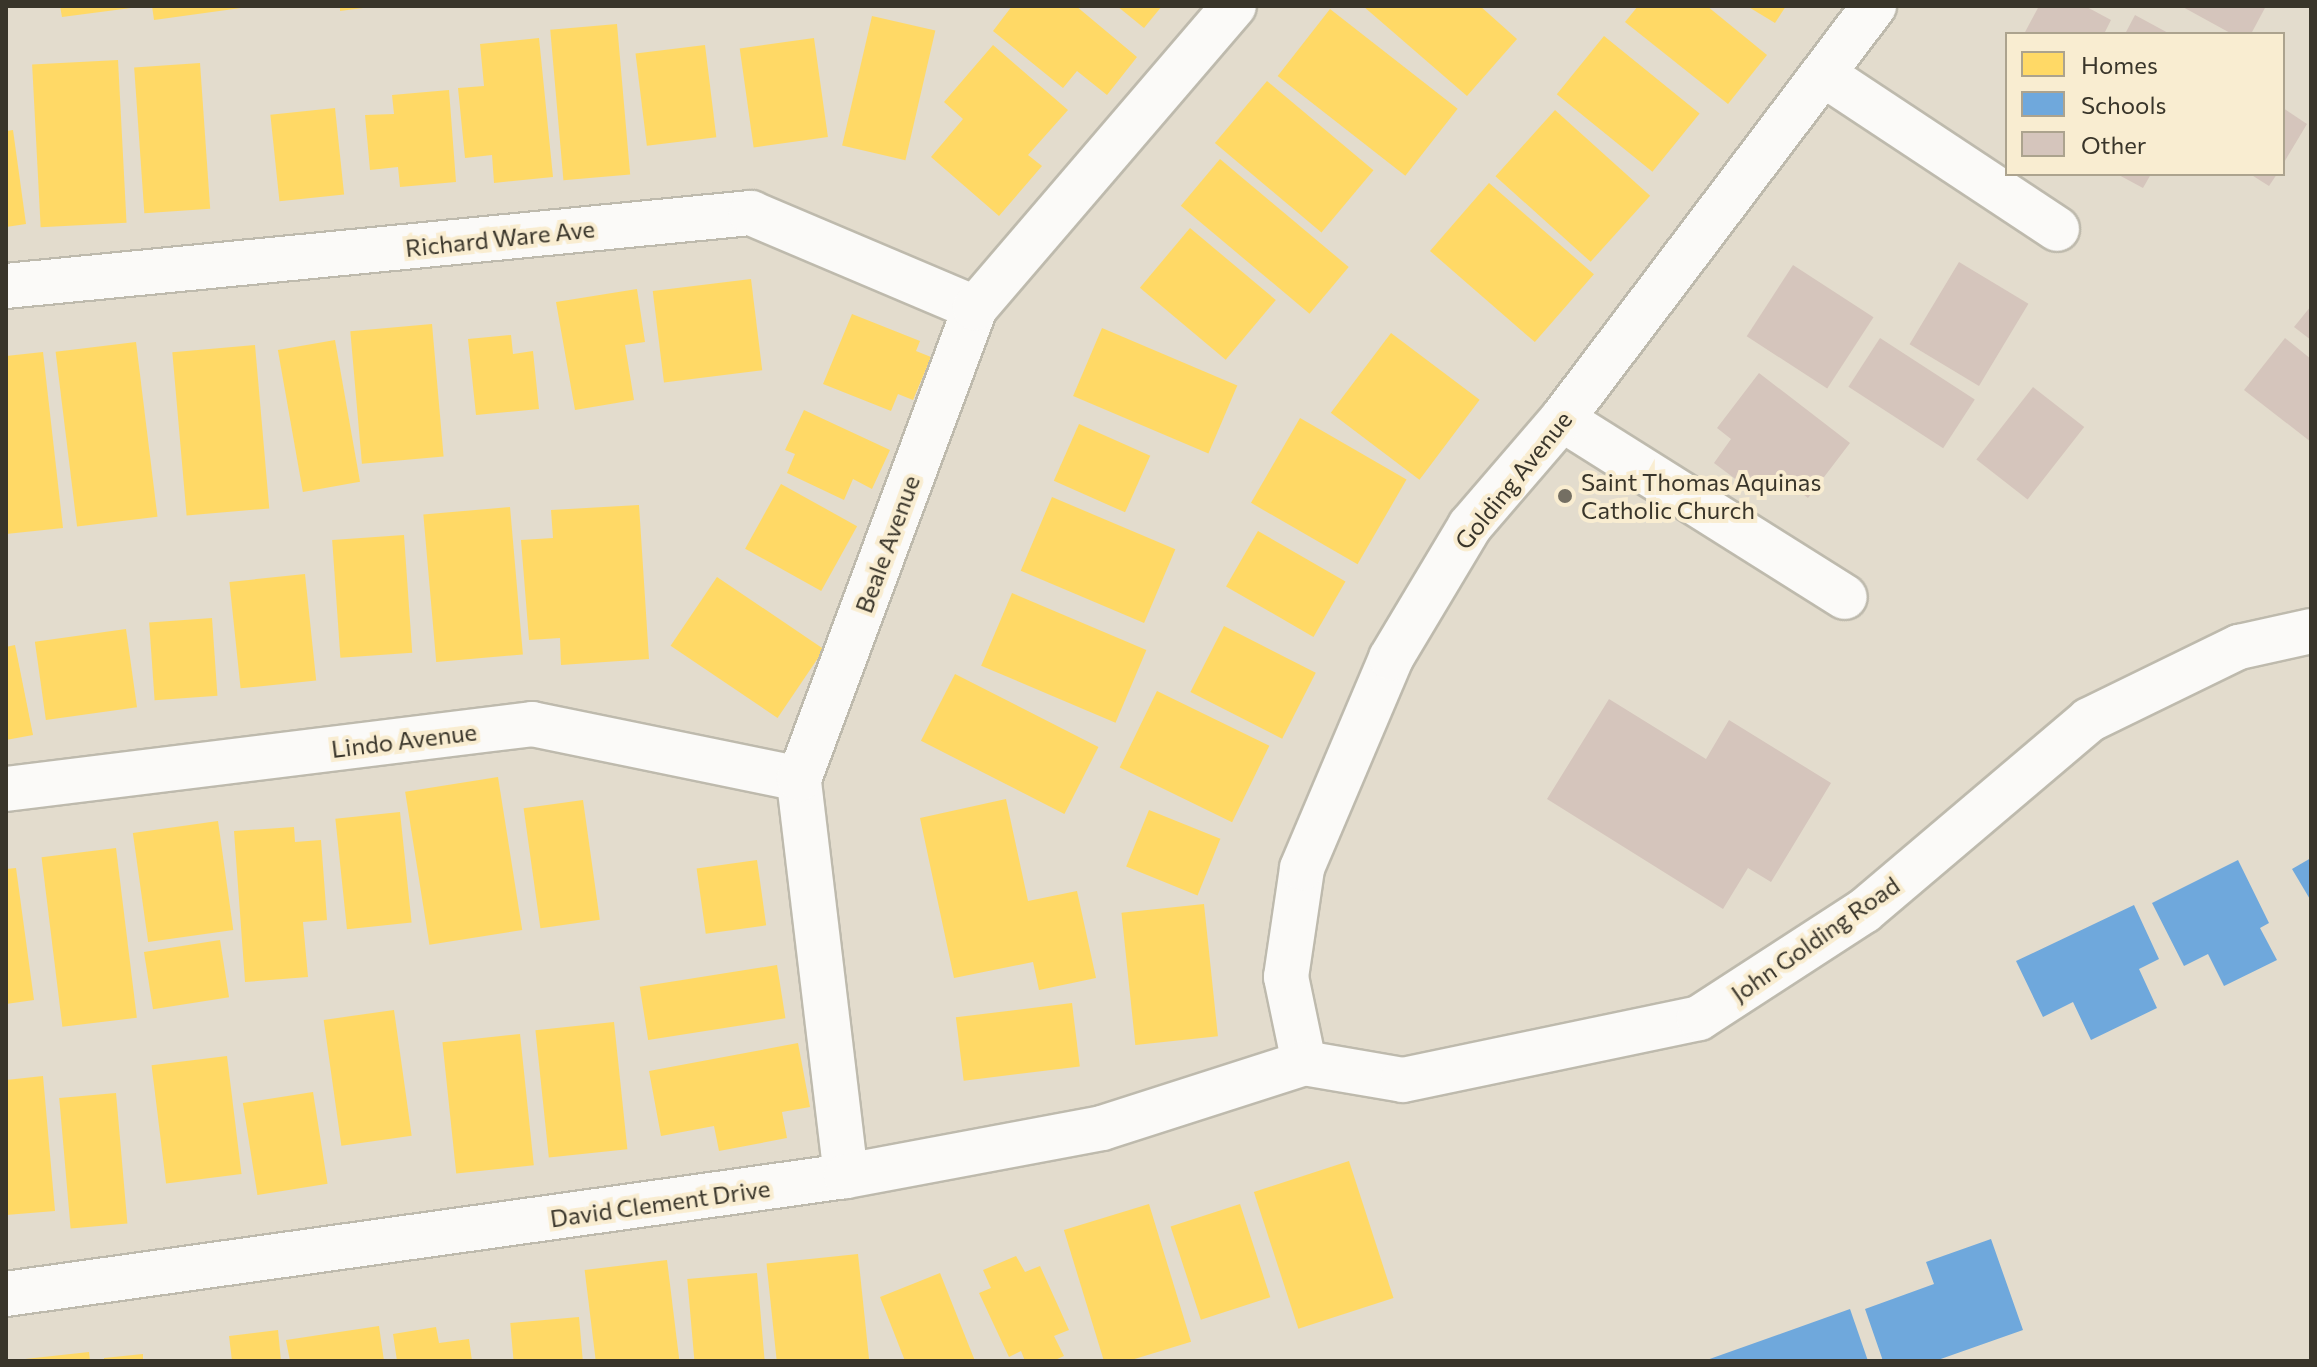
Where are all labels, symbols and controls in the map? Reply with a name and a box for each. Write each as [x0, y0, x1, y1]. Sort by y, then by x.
legend [2005, 32, 2285, 176]
text: Homes [2081, 50, 2158, 79]
text: Schools [2081, 90, 2166, 119]
text: Other [2081, 130, 2146, 159]
street label: Richard Ware Ave [404, 214, 596, 262]
street label: Golding Avenue [1449, 405, 1577, 555]
place label: Saint Thomas Aquinas Catholic Church [1581, 468, 1821, 524]
street label: Beale Avenue [849, 471, 925, 617]
marker: Saint Thomas Aquinas Catholic Church [1556, 487, 1574, 505]
street label: Lindo Avenue [330, 717, 478, 763]
street label: John Golding Road [1725, 870, 1905, 1008]
street label: David Clement Drive [548, 1173, 772, 1233]

